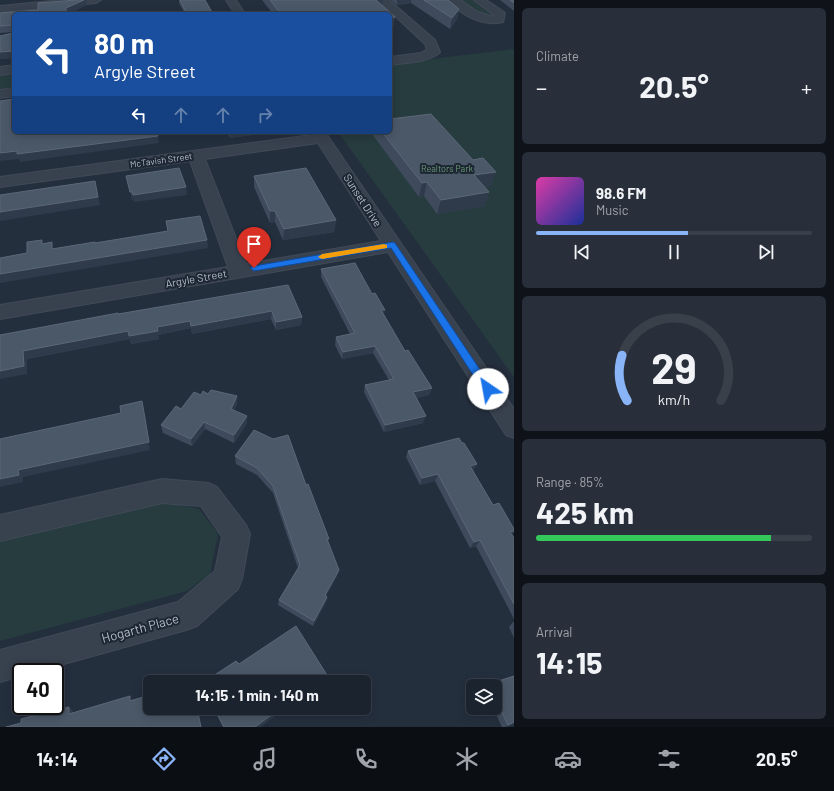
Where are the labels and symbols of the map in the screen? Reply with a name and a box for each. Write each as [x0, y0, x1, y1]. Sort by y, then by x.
street label: McTavish Street [129, 150, 193, 170]
park label: Realtors Park [421, 163, 473, 174]
street label: Sunset Drive [341, 171, 385, 229]
pin [237, 227, 271, 268]
street label: Argyle Street [164, 266, 228, 290]
position arrow [467, 368, 509, 410]
street label: Hogarth Place [100, 610, 180, 646]
speed limit sign: 40 [12, 663, 64, 715]

